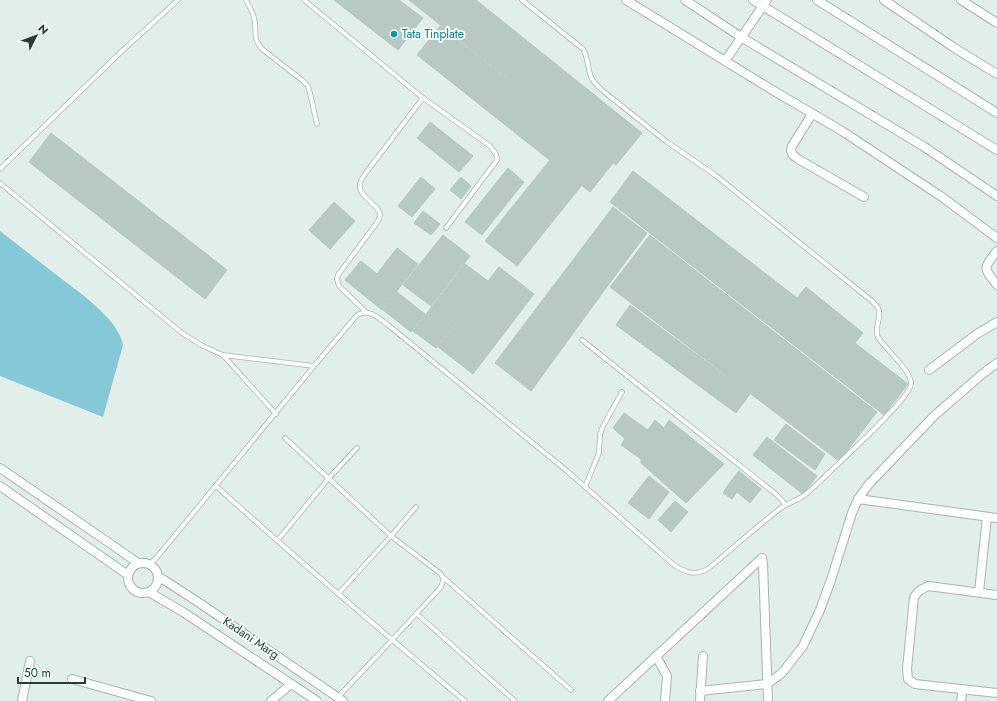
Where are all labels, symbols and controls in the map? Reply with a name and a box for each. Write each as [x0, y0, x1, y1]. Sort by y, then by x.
north arrow [16, 16, 56, 56]
text: N [35, 21, 52, 38]
place label: Tata Tinplate [402, 25, 464, 43]
marker: Tata Tinplate [389, 29, 399, 39]
street label: Kadani Marg [219, 613, 283, 663]
scale bar [18, 659, 85, 685]
text: 50 m [24, 664, 51, 682]

